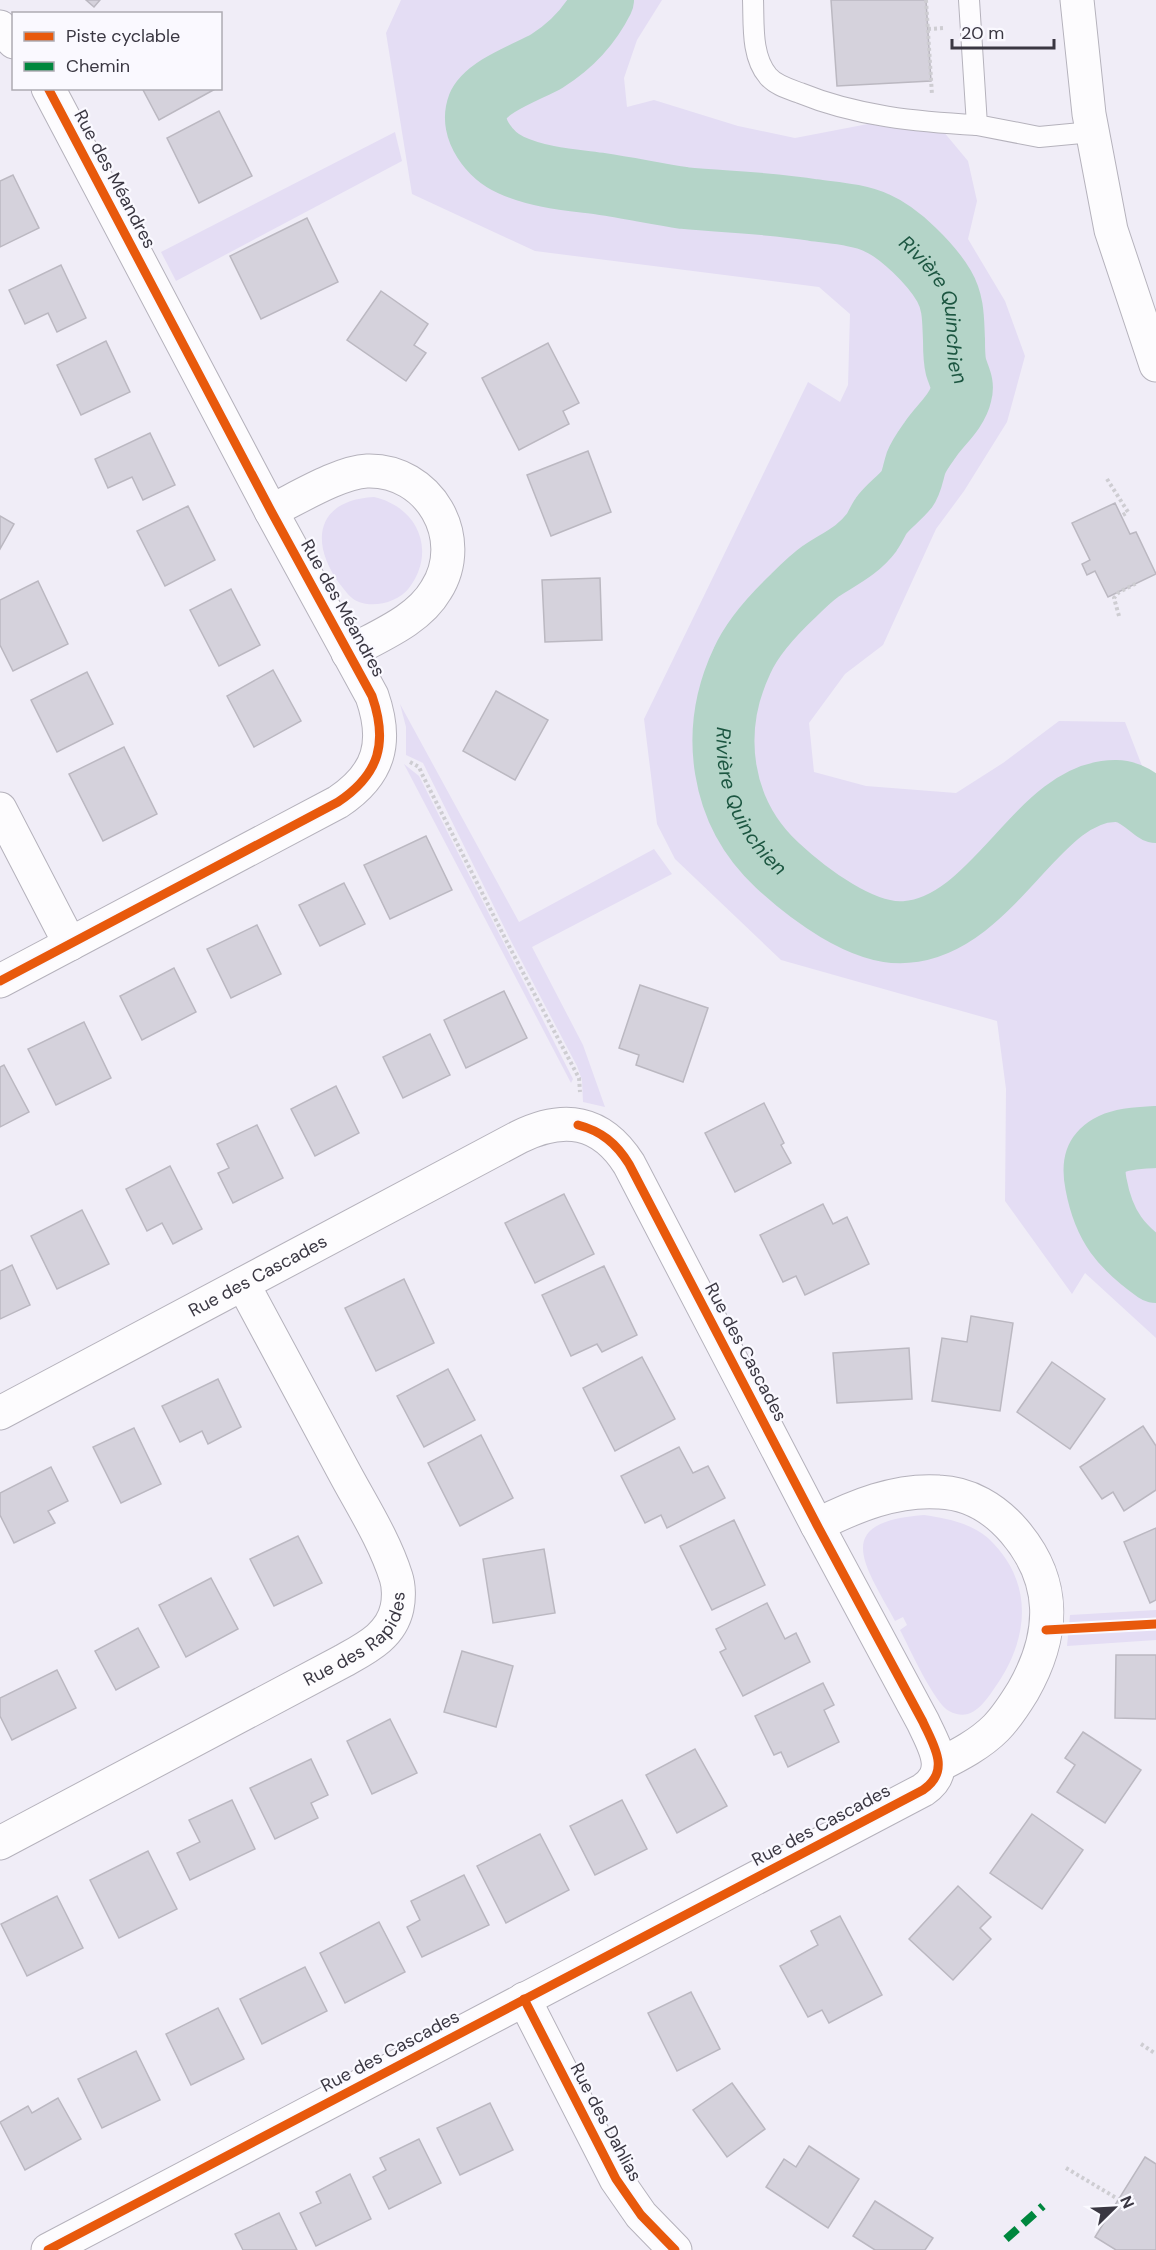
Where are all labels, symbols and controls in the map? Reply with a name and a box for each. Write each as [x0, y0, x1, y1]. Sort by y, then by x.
legend [12, 12, 222, 90]
scale bar [952, 12, 1054, 50]
text: 20 m [961, 21, 1004, 45]
text: Piste cyclable [66, 24, 180, 48]
text: Chemin [66, 54, 130, 78]
street label: Rue des Méandres [68, 106, 162, 252]
water label: Rivière Quinchien [894, 229, 974, 387]
street label: Rue des Méandres [295, 535, 391, 681]
water label: Rivière Quinchien [710, 726, 792, 881]
street label: Rue des Cascades [184, 1229, 331, 1323]
street label: Rue des Cascades [699, 1278, 793, 1426]
street label: Rue des Rapides [299, 1591, 410, 1692]
street label: Rue des Cascades [747, 1778, 895, 1872]
street label: Rue des Cascades [316, 2004, 464, 2098]
street label: Rue des Dahlias [565, 2059, 647, 2185]
north arrow [1084, 2178, 1144, 2238]
text: N [1115, 2193, 1139, 2212]

